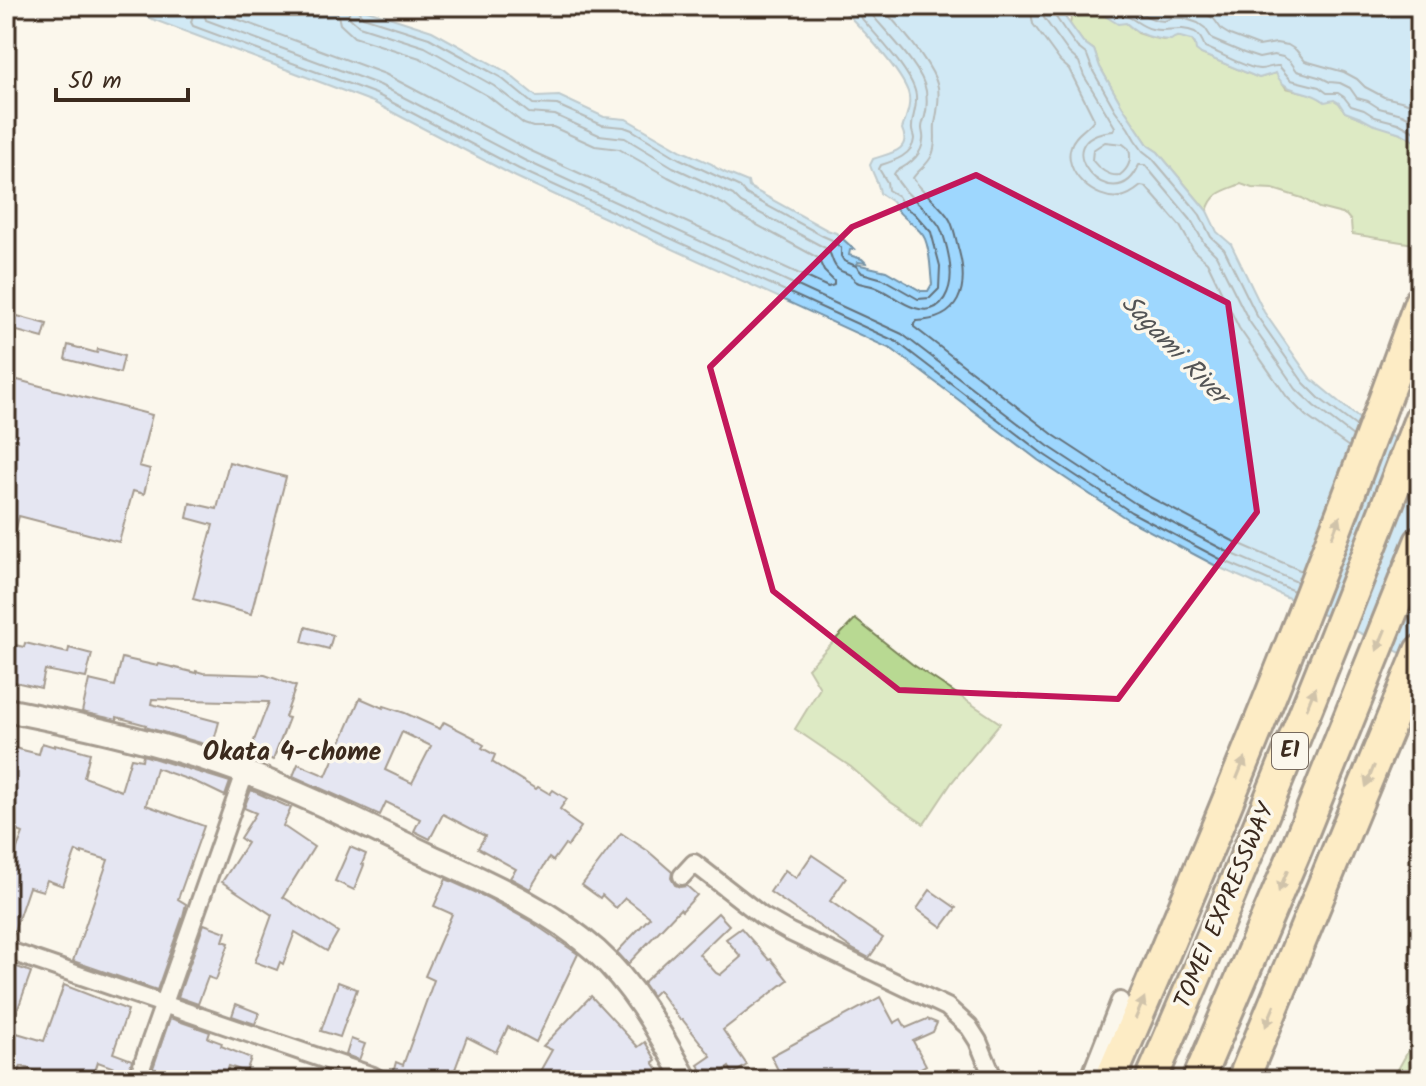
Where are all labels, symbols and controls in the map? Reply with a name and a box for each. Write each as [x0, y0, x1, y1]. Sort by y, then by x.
scale bar [56, 52, 188, 102]
text: 50 m [68, 62, 122, 101]
water label: Sagami River [1110, 285, 1242, 419]
one-way arrow [1330, 514, 1343, 538]
one-way arrow [1375, 628, 1388, 652]
one-way arrow [1305, 686, 1318, 710]
district label: Okata 4-chome [203, 732, 381, 774]
road number: E1 [1272, 733, 1308, 769]
one-way arrow [1234, 756, 1247, 780]
one-way arrow [1363, 764, 1376, 788]
street label: TOMEI EXPRESSWAY [1164, 796, 1286, 1015]
one-way arrow [1276, 869, 1289, 893]
one-way arrow [1134, 997, 1147, 1020]
one-way arrow [1264, 1004, 1277, 1028]

